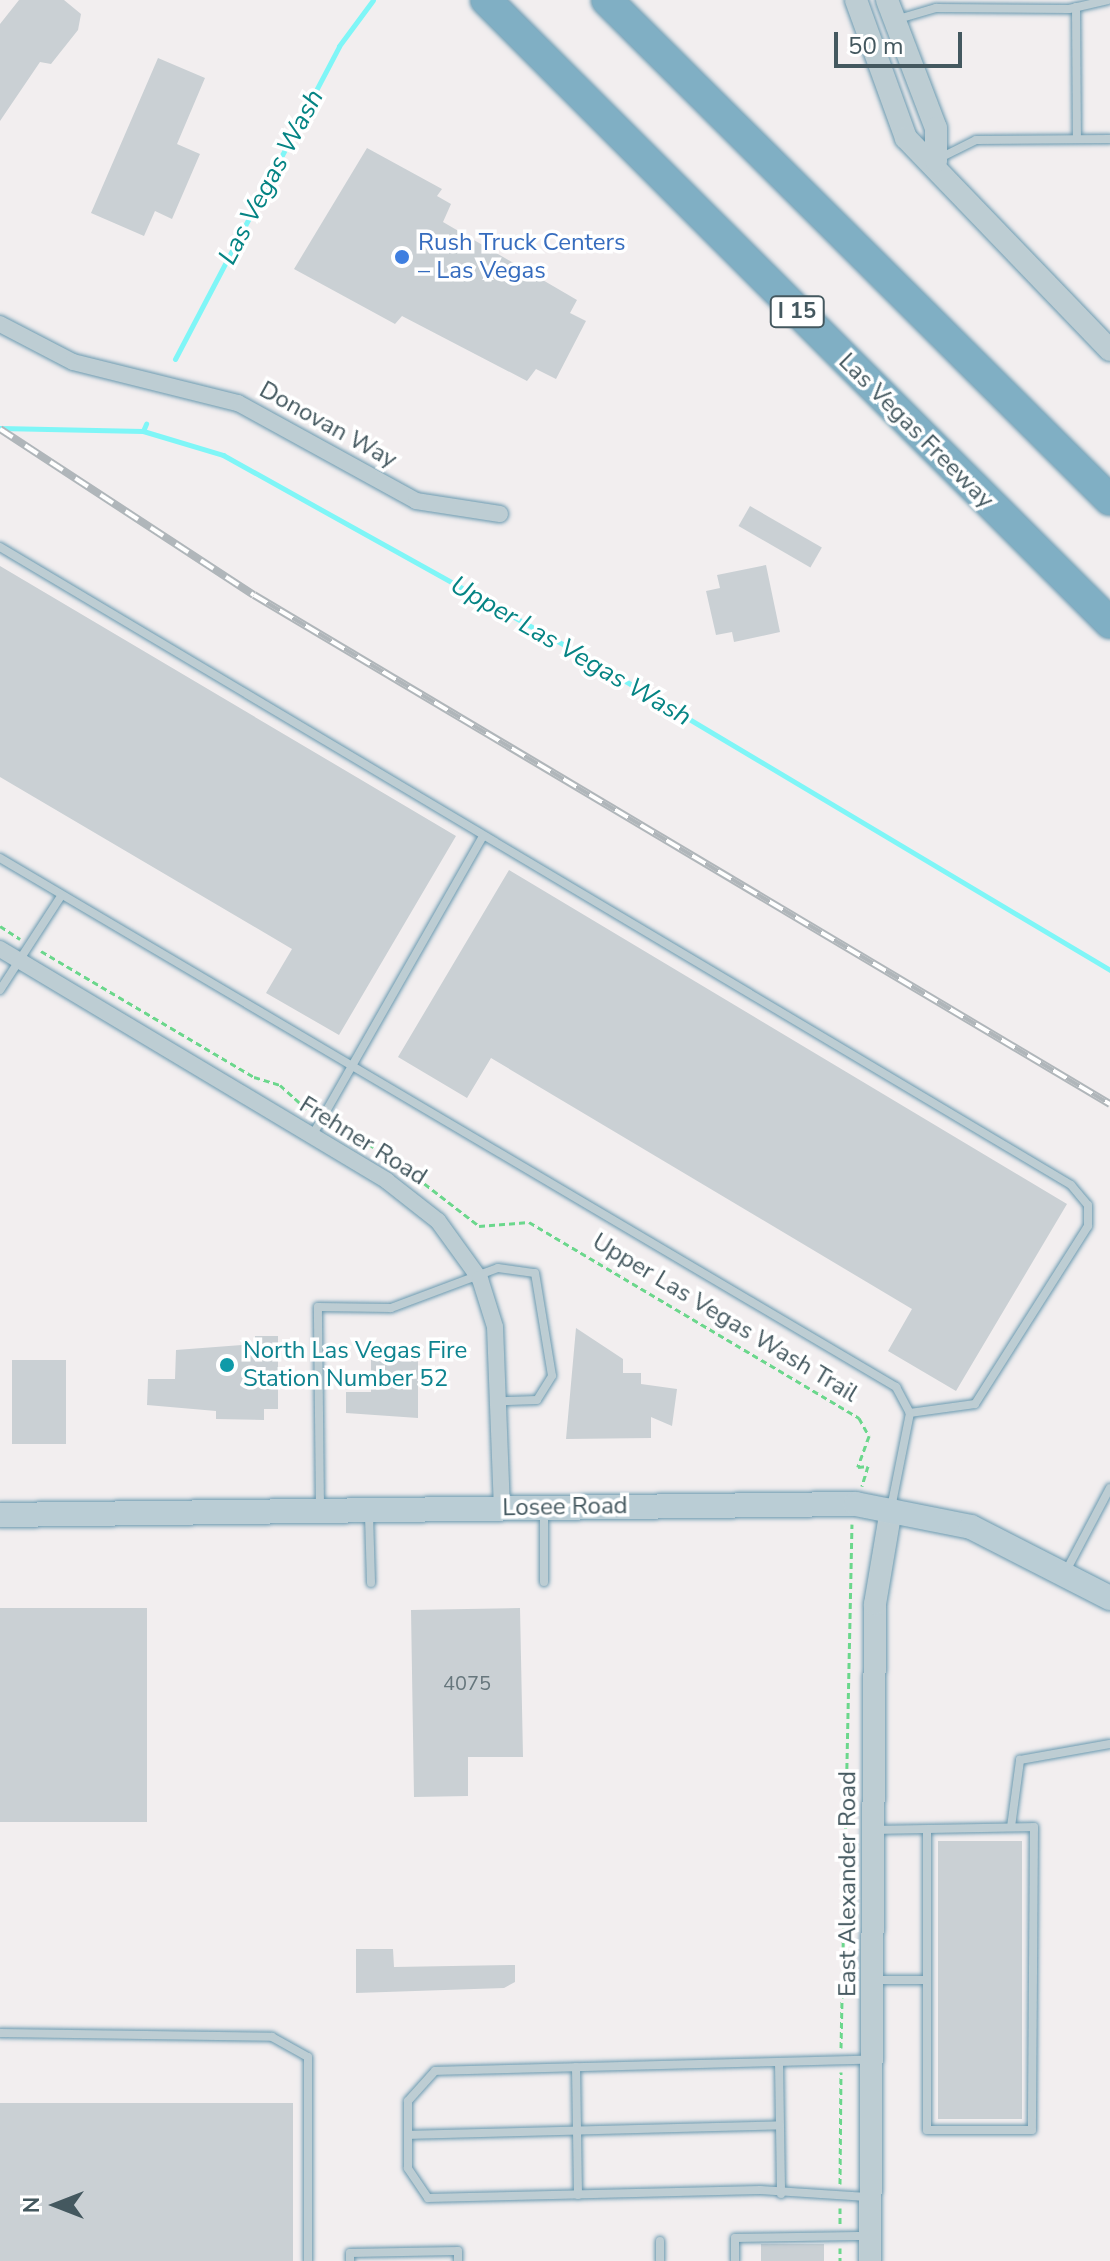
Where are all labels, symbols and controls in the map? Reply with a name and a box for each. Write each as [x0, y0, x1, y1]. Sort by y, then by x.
scale bar [838, 16, 966, 66]
text: 50 m [848, 30, 904, 62]
water label: Las Vegas Wash [212, 84, 330, 270]
place label: Rush Truck Centers – Las Vegas [418, 229, 626, 285]
marker: Rush Truck Centers – Las Vegas [393, 248, 411, 266]
road number: I 15 [769, 294, 825, 330]
street label: Las Vegas Freeway [832, 347, 1000, 515]
street label: Donovan Way [254, 375, 402, 475]
water label: Upper Las Vegas Wash [445, 569, 697, 733]
street label: Frehner Road [294, 1090, 432, 1192]
street label: Upper Las Vegas Wash Trail [587, 1227, 863, 1409]
place label: North Las Vegas Fire Station Number 52 [243, 1337, 467, 1393]
marker: North Las Vegas Fire Station Number 52 [218, 1356, 236, 1374]
street label: Losee Road [502, 1492, 628, 1522]
house number: 4075 [443, 1671, 491, 1695]
street label: East Alexander Road [834, 1771, 862, 1997]
north arrow [16, 2165, 96, 2245]
text: N [17, 2197, 47, 2213]

